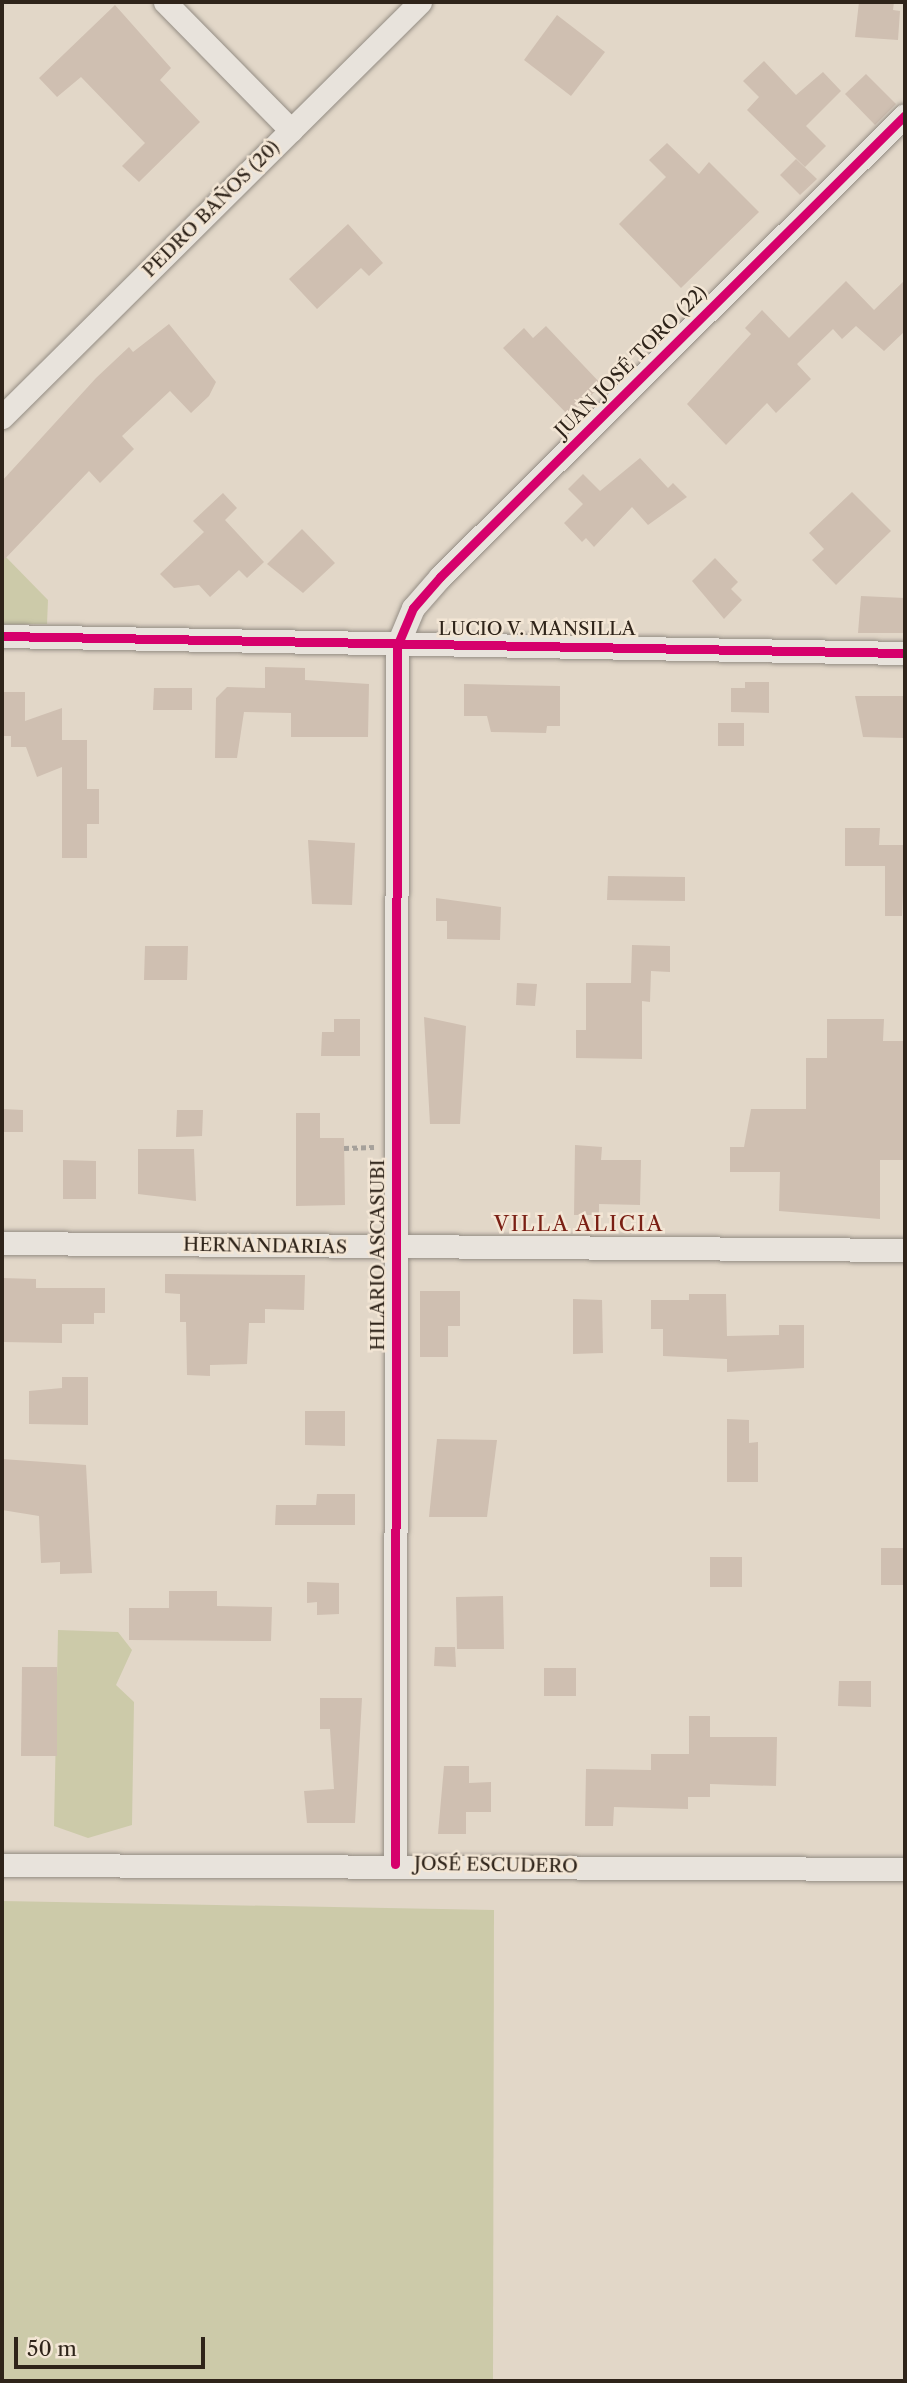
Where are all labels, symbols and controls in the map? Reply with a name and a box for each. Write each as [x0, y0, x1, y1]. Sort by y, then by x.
street label: PEDRO BAÑOS (20) [138, 136, 284, 282]
street label: JUAN JOSÉ TORO (22) [550, 281, 712, 443]
street label: LUCIO V. MANSILLA [438, 618, 636, 640]
street label: HILARIO ASCASUBI [367, 1159, 389, 1351]
district label: VILLA ALICIA [494, 1211, 664, 1237]
street label: HERNANDARIAS [183, 1233, 347, 1259]
street label: JOSÉ ESCUDERO [414, 1852, 578, 1878]
scale bar [18, 2324, 208, 2368]
text: 50 m [27, 2336, 77, 2361]

